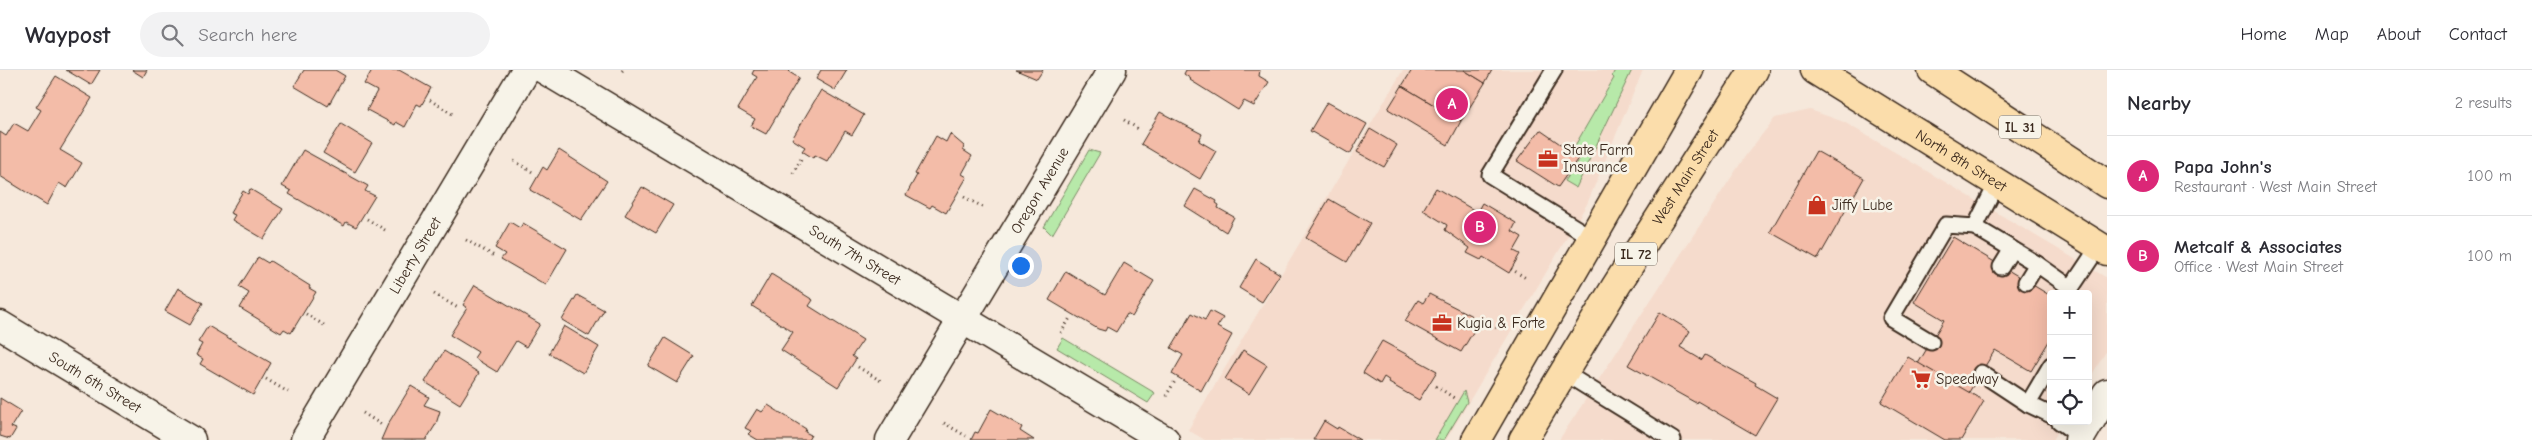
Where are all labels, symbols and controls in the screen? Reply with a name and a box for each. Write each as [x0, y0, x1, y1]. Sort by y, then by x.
search box [140, 12, 490, 57]
text: Waypost [25, 21, 110, 49]
icon: search [158, 21, 186, 49]
text: Search here [198, 24, 297, 46]
text: Home [2240, 24, 2287, 45]
text: Map [2315, 24, 2349, 45]
text: About [2377, 24, 2421, 45]
text: Contact [2449, 24, 2507, 45]
pin: A [1436, 85, 1468, 123]
text: Nearby [2127, 91, 2191, 115]
text: 2 results [2455, 94, 2512, 112]
road number: IL 31 [1999, 116, 2041, 138]
street label: West Main Street [1648, 126, 1723, 228]
street label: North 8th Street [1912, 126, 2011, 196]
place label: State Farm Insurance [1563, 141, 1633, 176]
street label: Oregon Avenue [1007, 144, 1073, 237]
office icon: State Farm Insurance [1537, 148, 1559, 170]
text: Papa John's [2174, 156, 2272, 178]
text: A [2139, 167, 2147, 185]
text: 100 m [2468, 167, 2512, 185]
text: Restaurant · West Main Street [2174, 178, 2377, 196]
shop icon: Jiffy Lube [1806, 194, 1828, 216]
place label: Jiffy Lube [1832, 196, 1893, 214]
pin: B [1464, 208, 1496, 246]
street label: Liberty Street [385, 213, 445, 297]
street label: South 7th Street [806, 221, 905, 290]
text: Metcalf & Associates [2174, 236, 2342, 258]
road number: IL 72 [1615, 242, 1657, 265]
text: B [2138, 247, 2148, 265]
text: 100 m [2468, 247, 2512, 265]
your location [1008, 253, 1034, 279]
text: Office · West Main Street [2174, 258, 2343, 276]
map controls [2047, 290, 2092, 425]
button: + [2047, 290, 2092, 335]
office icon: Kugia & Forte [1431, 312, 1453, 334]
place label: Kugia & Forte [1457, 314, 1545, 332]
button: − [2047, 335, 2092, 380]
street label: South 6th Street [46, 348, 145, 417]
supermarket icon: Speedway [1910, 368, 1932, 390]
place label: Speedway [1936, 370, 1999, 388]
button: locate [2047, 380, 2092, 425]

